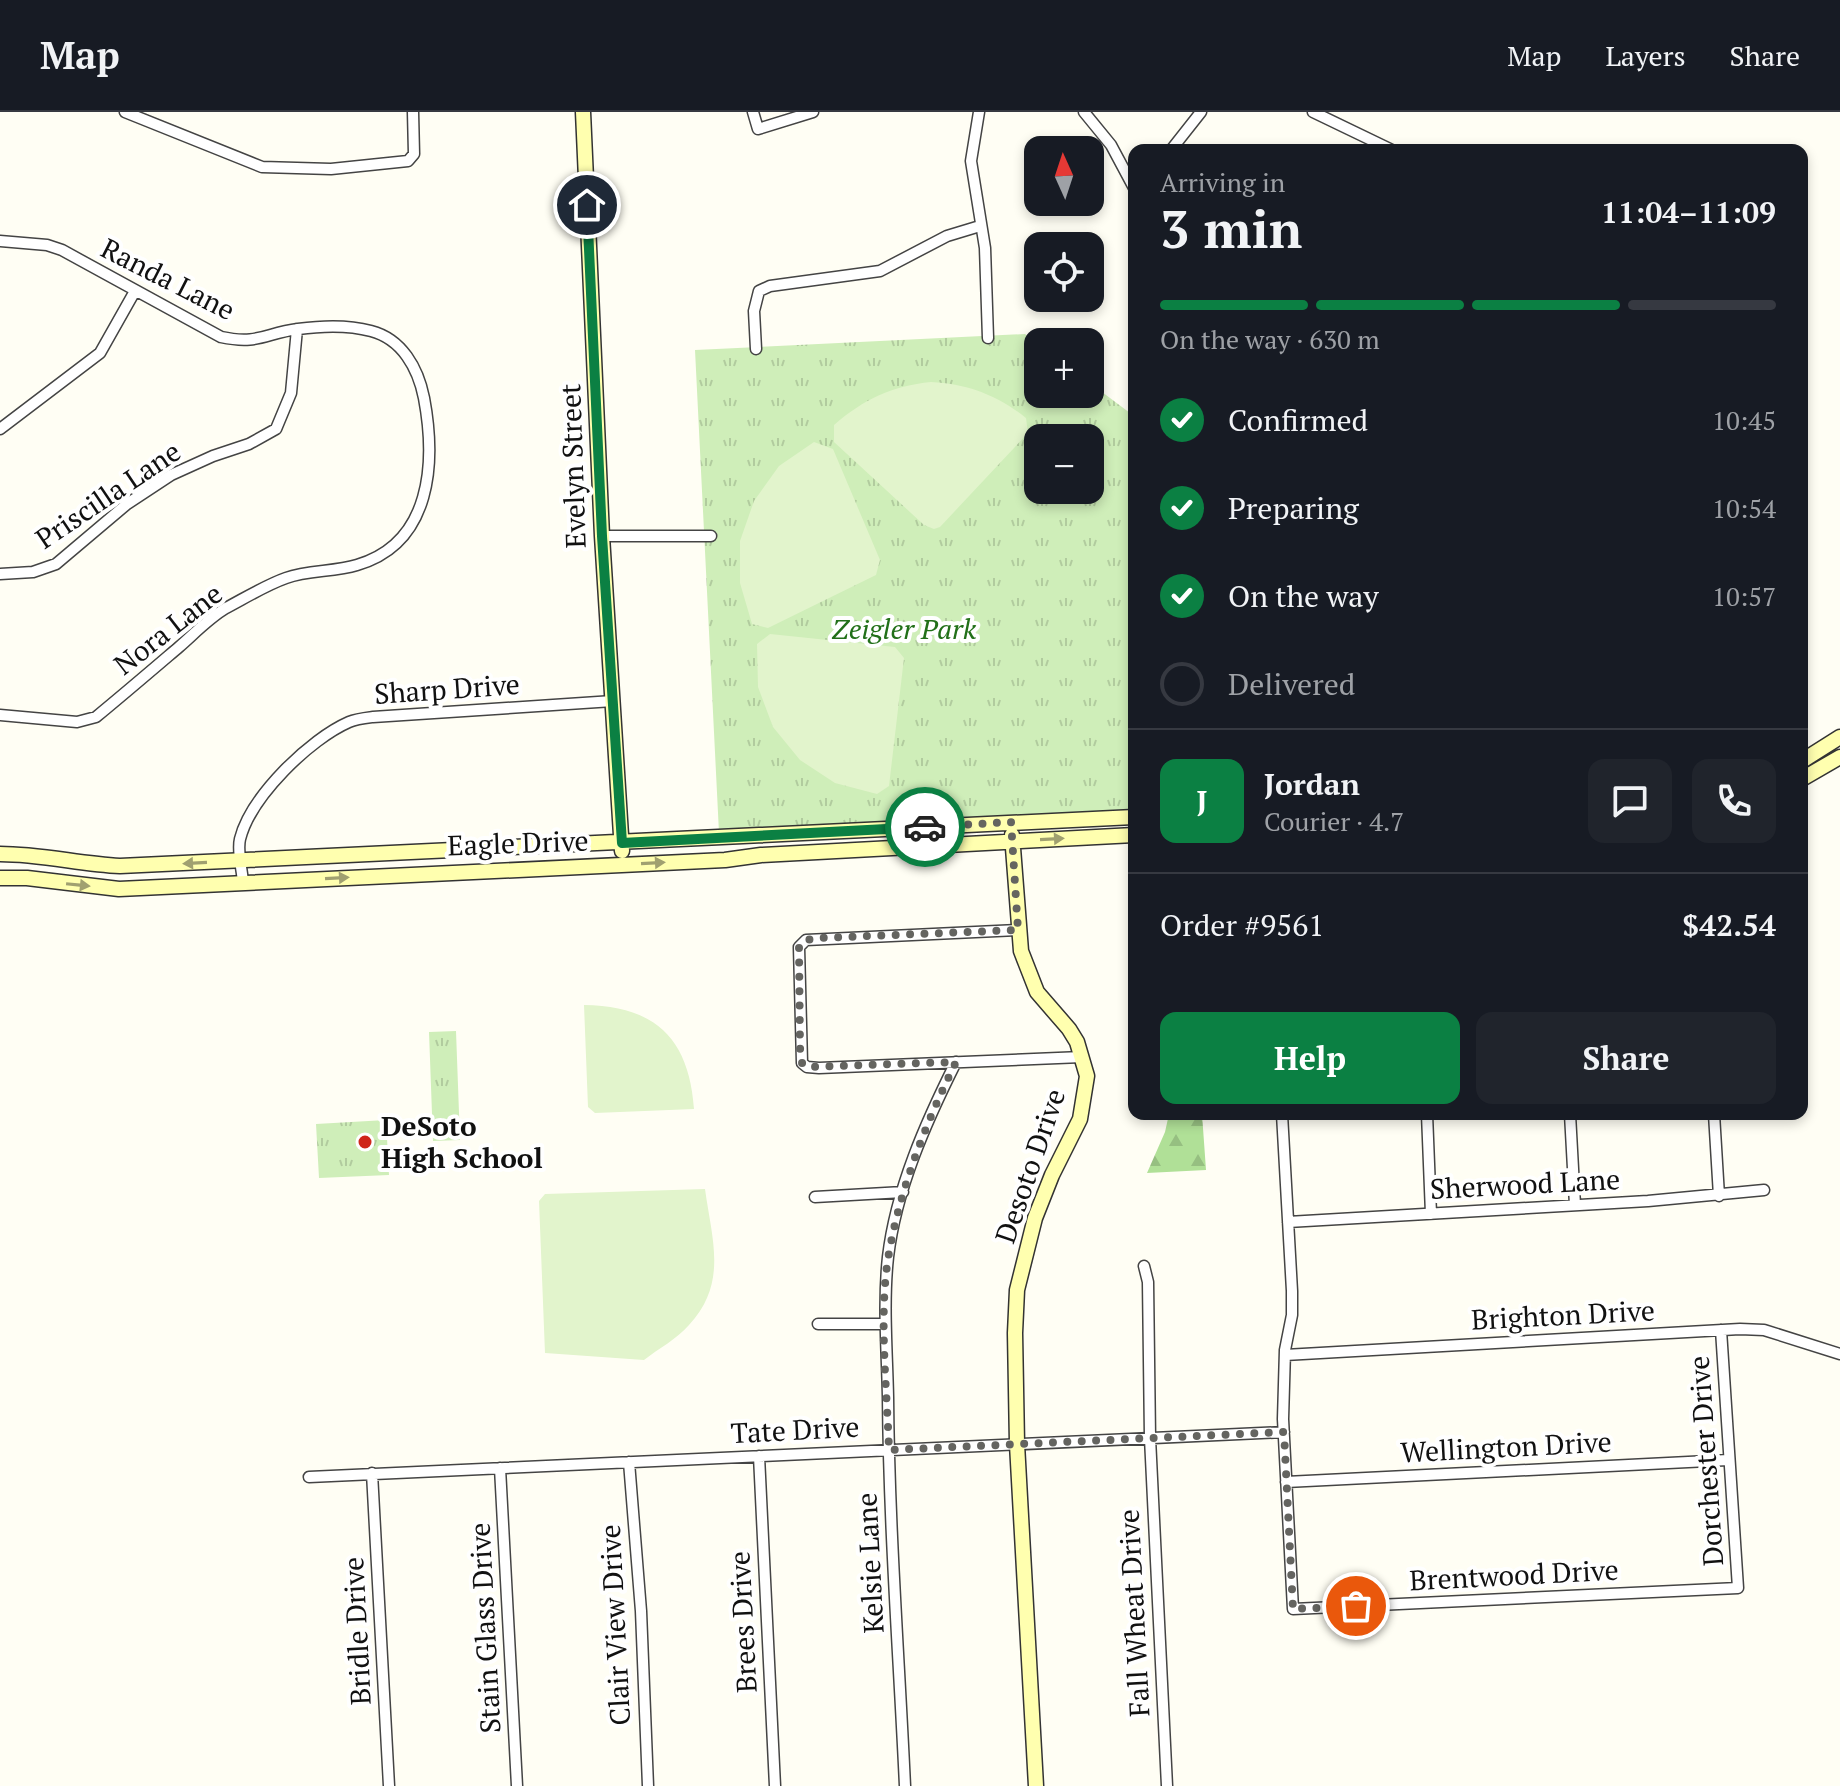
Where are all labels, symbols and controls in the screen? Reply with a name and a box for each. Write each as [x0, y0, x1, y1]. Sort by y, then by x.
text: Map [40, 30, 120, 80]
text: Map [1507, 37, 1561, 74]
text: Layers [1605, 37, 1686, 74]
text: Share [1730, 37, 1800, 74]
north arrow [1024, 136, 1104, 216]
map controls [1024, 136, 1104, 504]
text: Arriving in [1160, 165, 1285, 199]
pin [553, 171, 621, 239]
icon: home [565, 183, 609, 227]
text: 11:04–11:09 [1601, 192, 1776, 232]
text: 3 min [1160, 194, 1302, 263]
street label: Randa Lane [95, 229, 241, 328]
button: locate [1024, 232, 1104, 312]
text: On the way · 630 m [1160, 322, 1380, 356]
button: + [1024, 328, 1104, 408]
street label: Evelyn Street [551, 382, 594, 549]
icon: check [1160, 398, 1204, 442]
text: Confirmed [1228, 400, 1368, 440]
text: 10:45 [1712, 403, 1776, 437]
button: − [1024, 424, 1104, 504]
street label: Priscilla Lane [28, 432, 187, 557]
icon: check [1160, 486, 1204, 530]
text: Preparing [1228, 488, 1359, 528]
text: 10:54 [1712, 491, 1776, 525]
icon: check [1160, 574, 1204, 618]
street label: Nora Lane [106, 575, 229, 683]
text: On the way [1228, 576, 1379, 616]
text: 10:57 [1712, 579, 1776, 613]
park label: Zeigler Park [832, 610, 977, 647]
text: Delivered [1228, 664, 1355, 704]
street label: Sharp Drive [373, 665, 521, 712]
button: chat [1588, 759, 1672, 843]
button: phone [1692, 759, 1776, 843]
text: Jordan [1264, 764, 1360, 804]
text: J [1197, 781, 1207, 821]
courier [885, 787, 965, 867]
text: Courier · 4.7 [1264, 804, 1404, 838]
icon: car [903, 805, 947, 849]
street label: Eagle Drive [447, 822, 589, 863]
one-way arrow [1040, 832, 1065, 845]
one-way arrow [182, 856, 207, 869]
one-way arrow [641, 857, 666, 870]
one-way arrow [325, 871, 350, 884]
one-way arrow [65, 878, 90, 891]
text: Order #9561 [1160, 905, 1324, 945]
text: $42.54 [1682, 905, 1776, 945]
button: Help [1160, 1012, 1460, 1104]
button: Share [1476, 1012, 1776, 1104]
street label: Desoto Drive [986, 1084, 1073, 1248]
place label: DeSoto High School [381, 1107, 543, 1176]
marker: DeSoto High School [356, 1133, 374, 1151]
street label: Sherwood Lane [1429, 1160, 1621, 1207]
street label: Brighton Drive [1470, 1291, 1656, 1338]
street label: Dorchester Drive [1680, 1355, 1731, 1567]
street label: Tate Drive [730, 1408, 860, 1451]
street label: Wellington Drive [1400, 1423, 1612, 1471]
street label: Kelsie Lane [847, 1492, 892, 1634]
street label: Fall Wheat Drive [1110, 1508, 1157, 1718]
street label: Stain Glass Drive [461, 1522, 508, 1734]
street label: Clair View Drive [591, 1524, 638, 1727]
street label: Brees Drive [720, 1550, 765, 1694]
street label: Brentwood Drive [1409, 1551, 1619, 1598]
street label: Bridle Drive [334, 1556, 379, 1706]
pin [1322, 1572, 1390, 1640]
icon: bag [1334, 1584, 1378, 1628]

